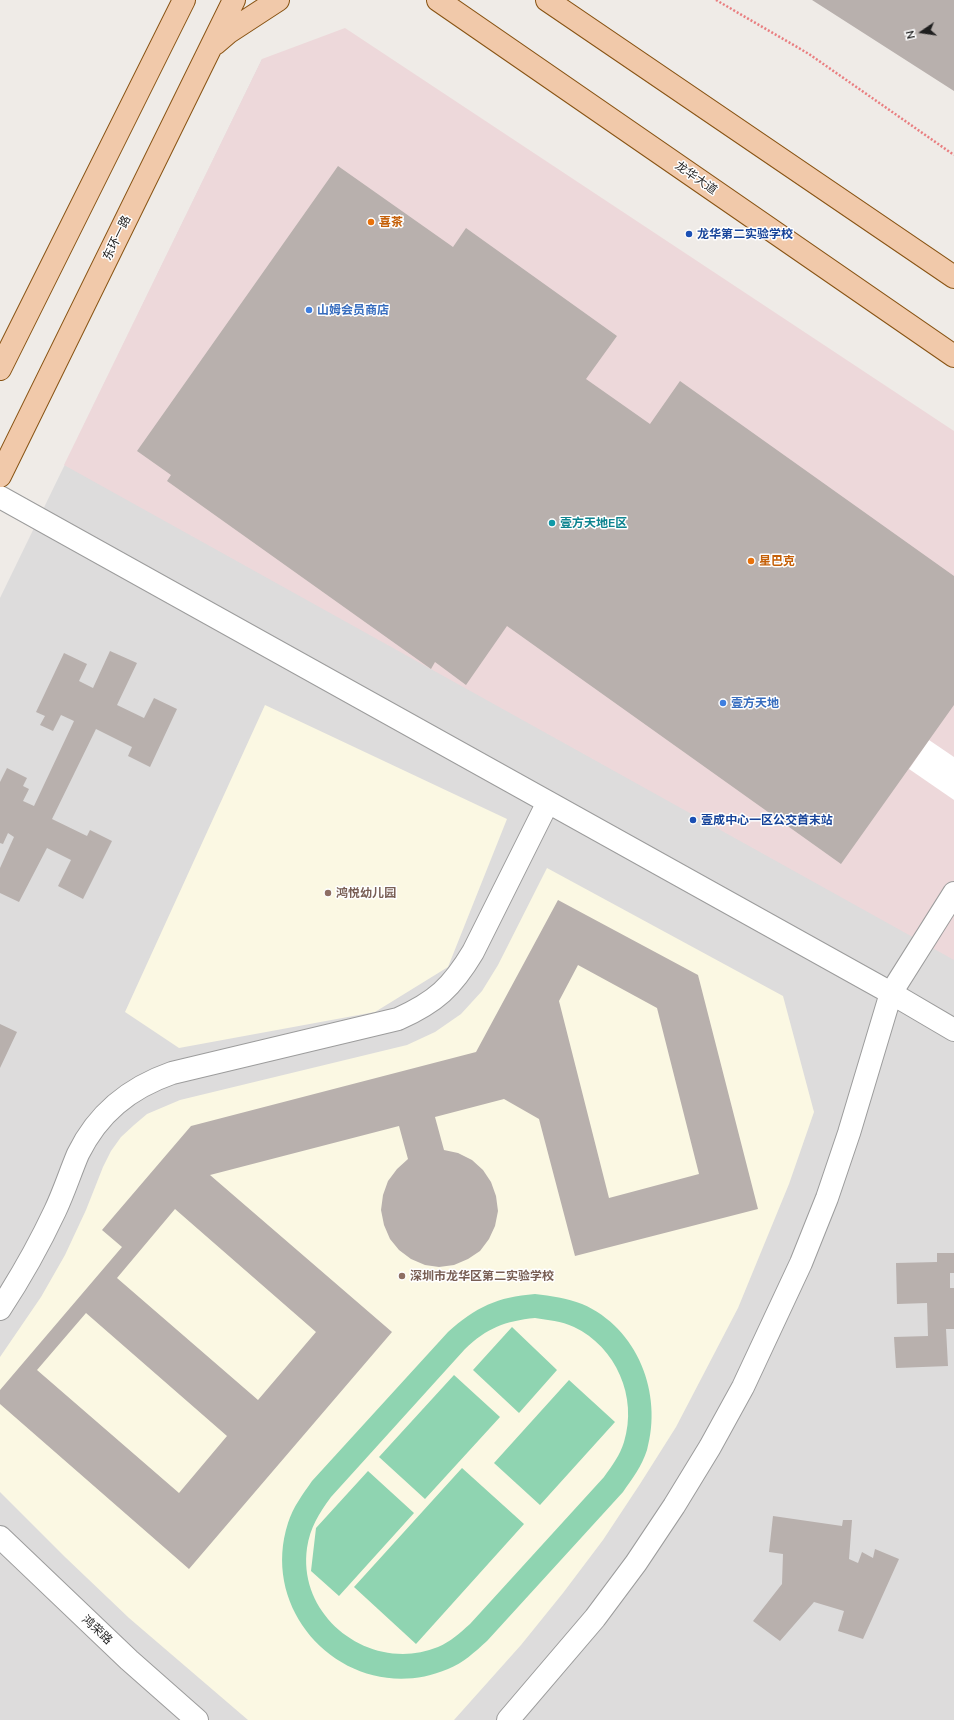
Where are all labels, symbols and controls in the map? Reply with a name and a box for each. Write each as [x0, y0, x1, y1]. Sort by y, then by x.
north arrow [902, 12, 942, 52]
text: N [903, 29, 918, 40]
street label: 龙华大道 [672, 158, 720, 198]
street label: 东环一路 [100, 213, 134, 263]
place label: 喜茶 [379, 215, 403, 229]
marker: 喜茶 [366, 217, 376, 227]
place label: 龙华第二实验学校 [697, 227, 793, 241]
marker: 龙华第二实验学校 [684, 229, 694, 239]
place label: 山姆会员商店 [317, 303, 389, 317]
marker: 山姆会员商店 [304, 305, 314, 315]
place label: 壹方天地E区 [560, 516, 627, 530]
marker: 壹方天地E区 [547, 518, 557, 528]
place label: 星巴克 [759, 554, 795, 568]
marker: 星巴克 [746, 556, 756, 566]
place label: 壹方天地 [731, 696, 779, 710]
marker: 壹方天地 [718, 698, 728, 708]
place label: 壹成中心一区公交首末站 [701, 813, 833, 827]
marker: 壹成中心一区公交首末站 [688, 815, 698, 825]
place label: 鸿悦幼儿园 [336, 886, 396, 900]
marker: 鸿悦幼儿园 [323, 888, 333, 898]
place label: 深圳市龙华区第二实验学校 [410, 1269, 554, 1283]
marker: 深圳市龙华区第二实验学校 [397, 1271, 407, 1281]
street label: 鸿荣路 [79, 1612, 115, 1648]

